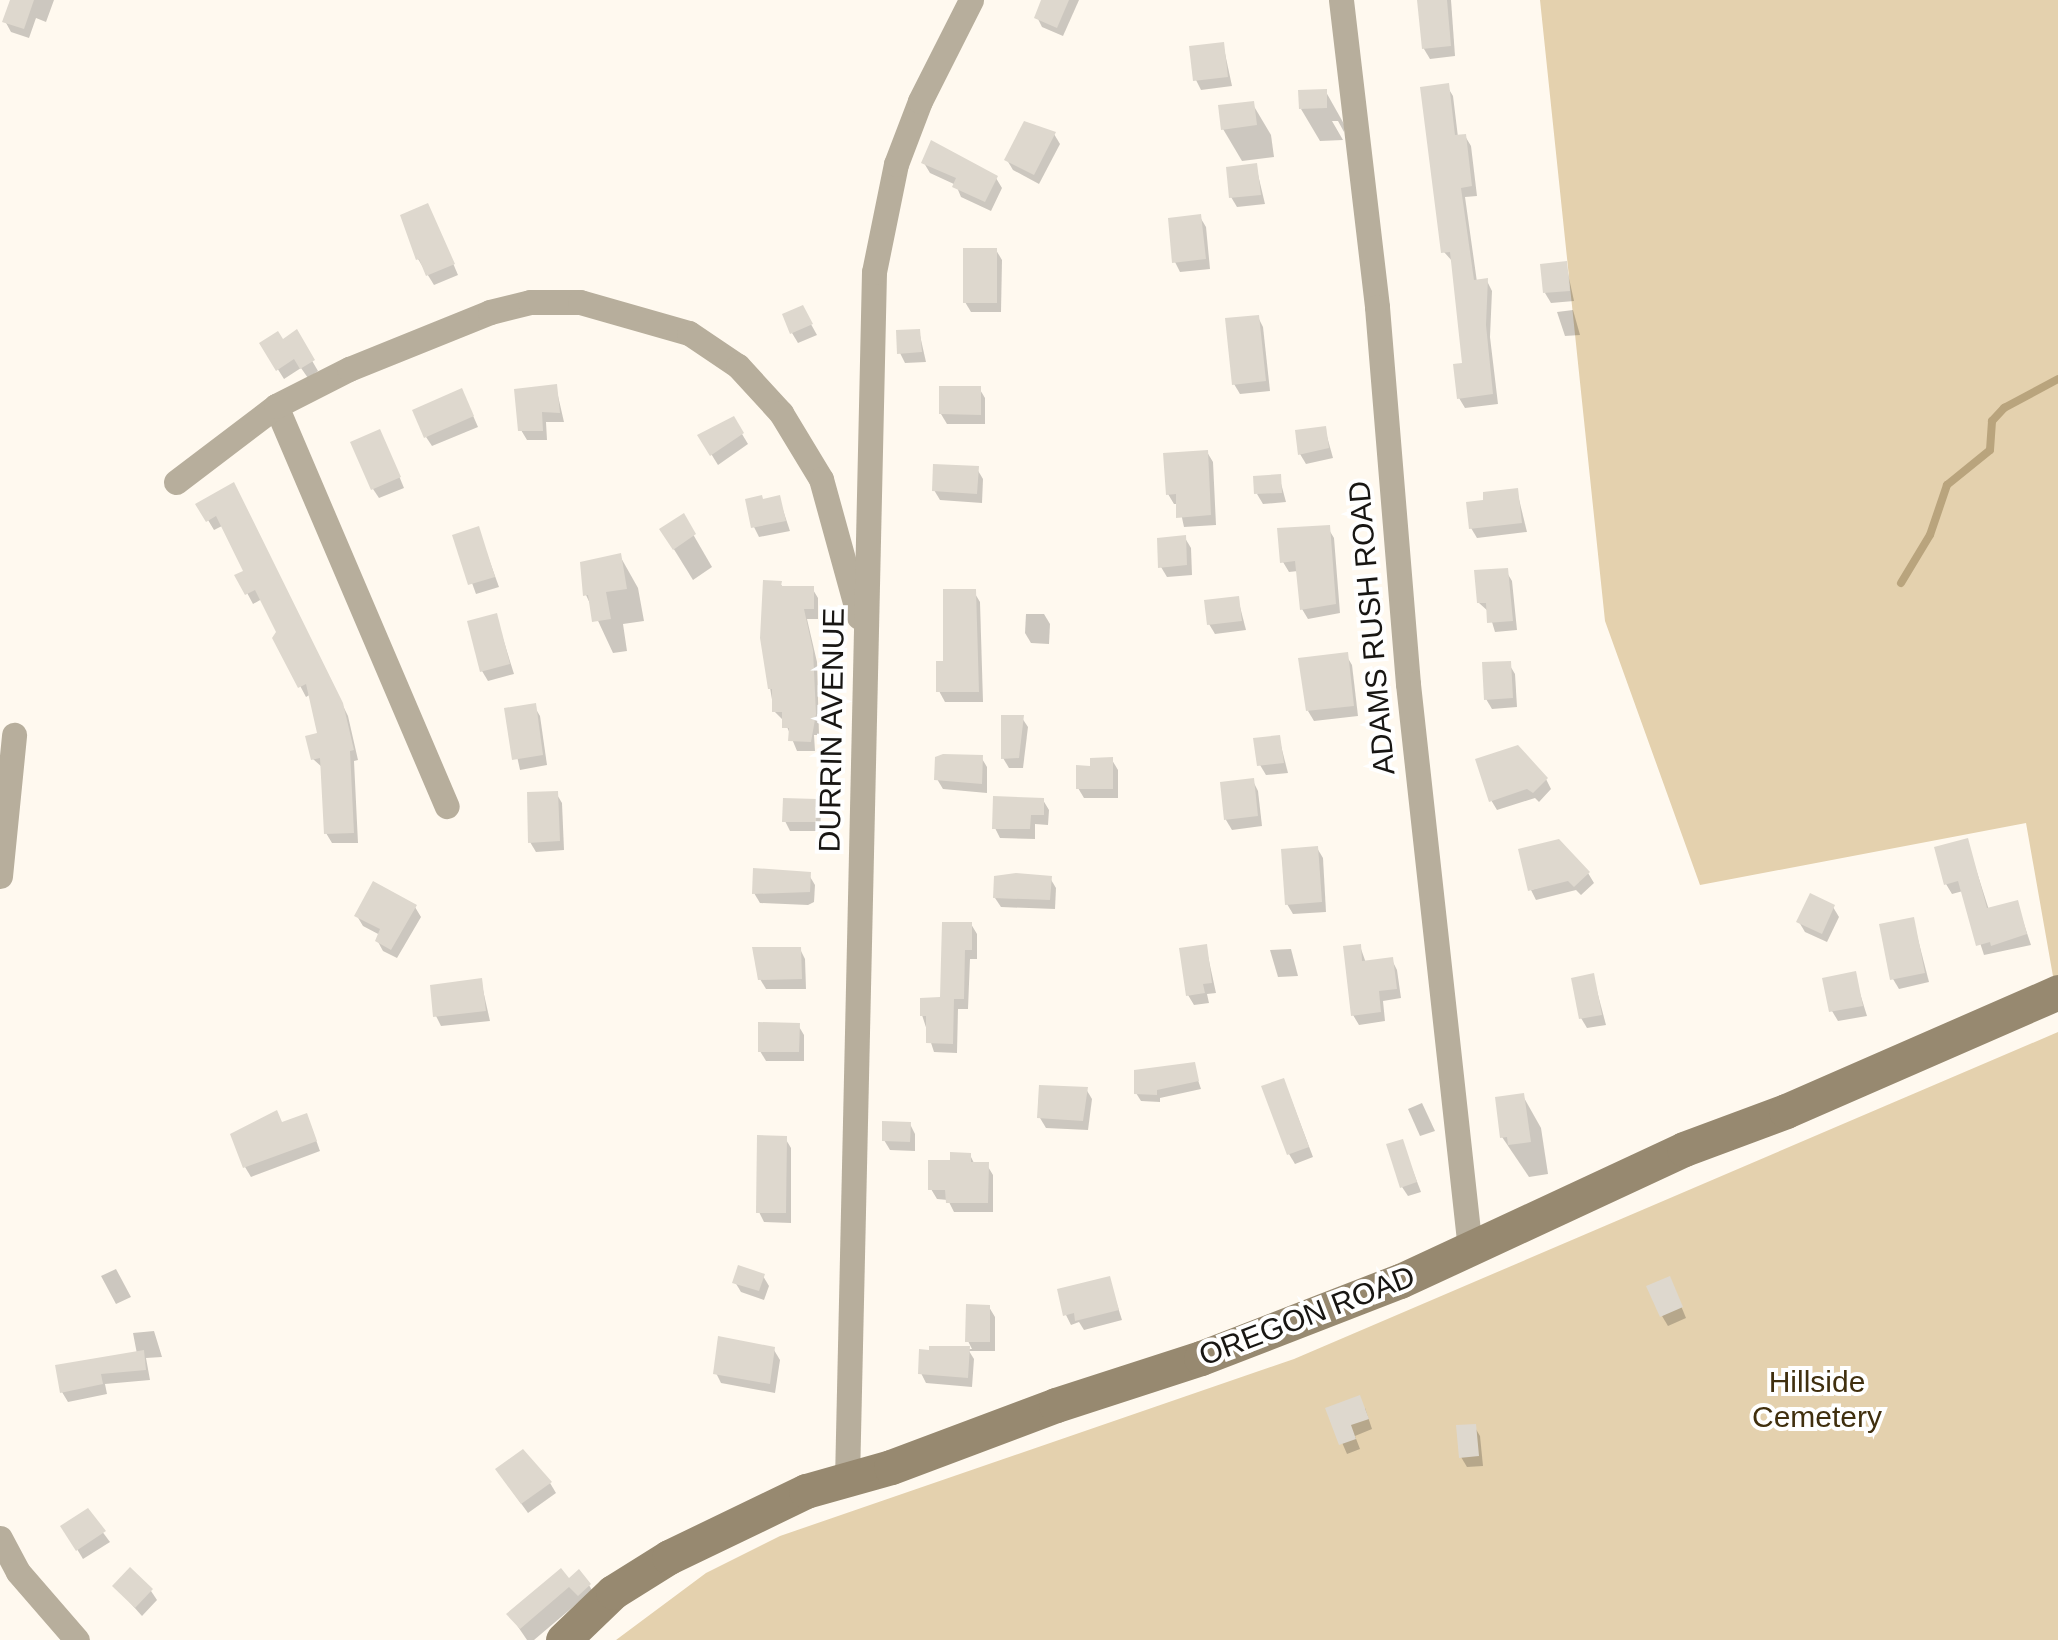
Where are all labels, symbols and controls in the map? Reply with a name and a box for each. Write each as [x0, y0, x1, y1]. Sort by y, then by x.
street label: ADAMS RUSH ROAD [1341, 479, 1403, 777]
street label: DURRIN AVENUE [812, 607, 852, 853]
street label: OREGON ROAD [1194, 1258, 1420, 1374]
park label: Hillside Cemetery [1752, 1364, 1882, 1434]

